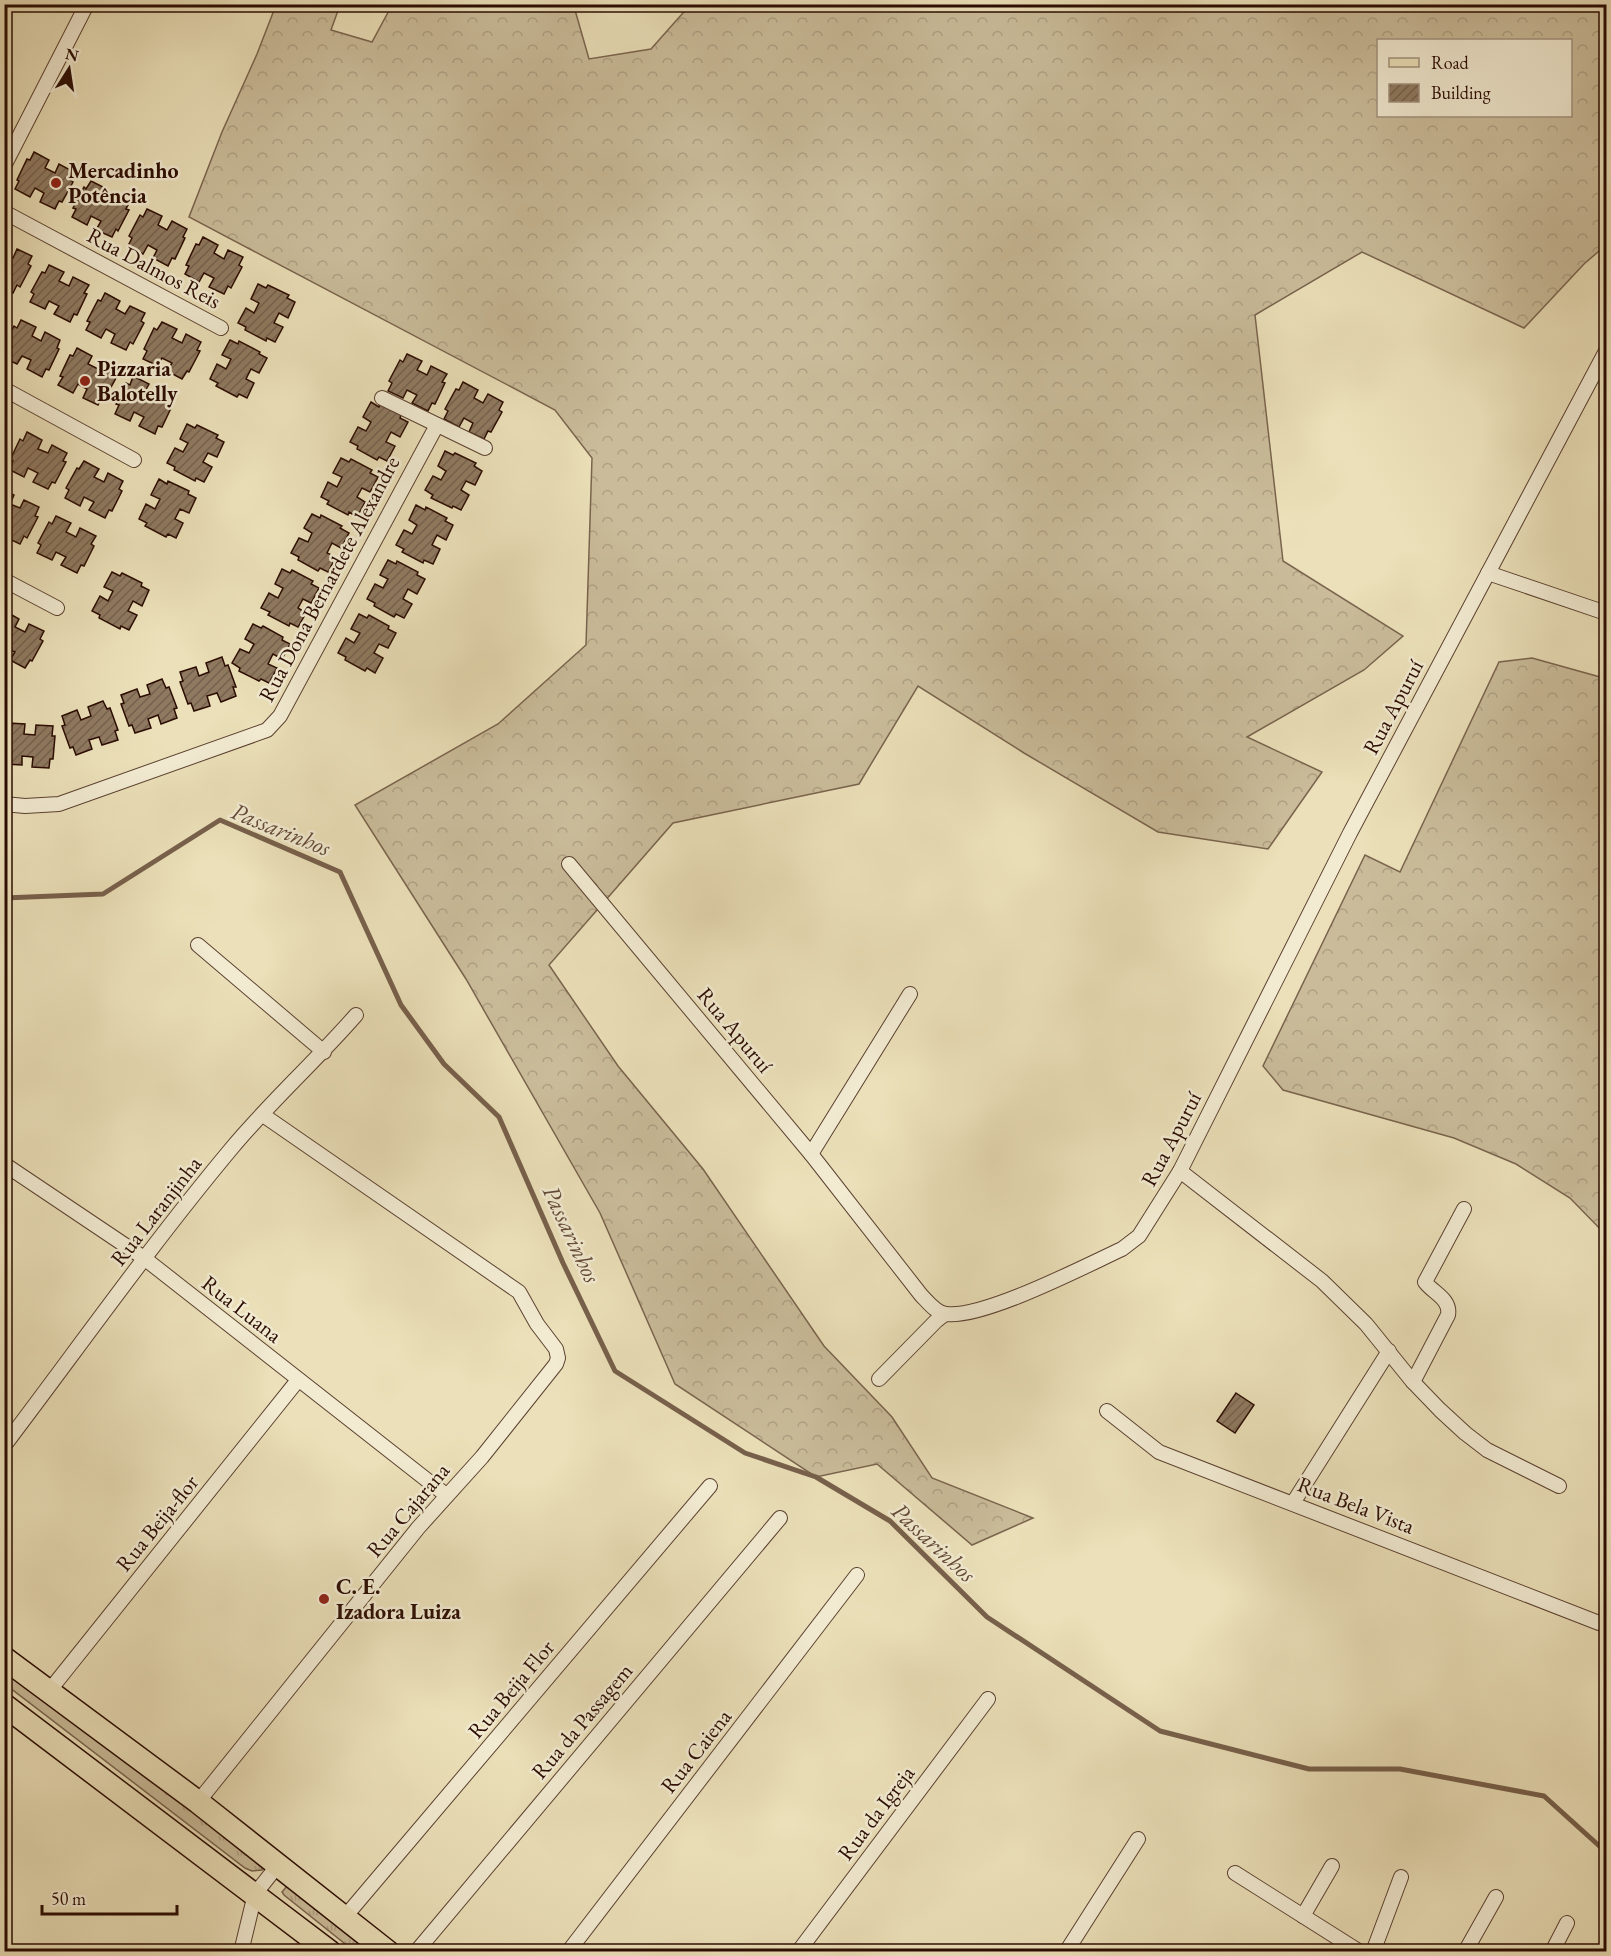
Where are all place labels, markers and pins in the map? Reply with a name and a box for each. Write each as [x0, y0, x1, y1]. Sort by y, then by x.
place label: Mercadinho Potência [68, 156, 179, 210]
marker: Mercadinho Potência [49, 176, 63, 190]
place label: Pizzaria Balotelly [97, 354, 178, 408]
marker: Pizzaria Balotelly [78, 374, 92, 388]
place label: C. E. Izadora Luiza [336, 1572, 461, 1626]
marker: C. E. Izadora Luiza [317, 1592, 331, 1606]

